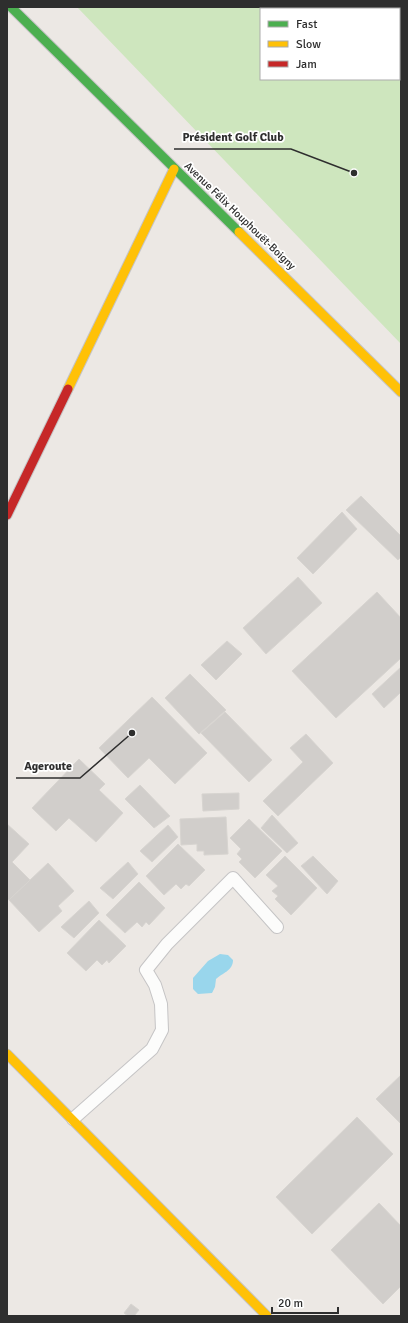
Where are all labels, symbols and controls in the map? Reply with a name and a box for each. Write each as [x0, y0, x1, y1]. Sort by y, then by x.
legend [260, 8, 400, 80]
text: Fast [296, 17, 317, 32]
text: Slow [296, 37, 321, 52]
text: Jam [296, 57, 317, 72]
callout: Président Golf Club [174, 125, 291, 149]
text: Président Golf Club [182, 130, 284, 145]
street label: Avenue Félix Houphouët-Boigny [182, 159, 299, 273]
callout: Ageroute [16, 754, 80, 778]
text: Ageroute [24, 759, 72, 774]
scale bar [272, 1289, 338, 1315]
text: 20 m [278, 1296, 303, 1311]

